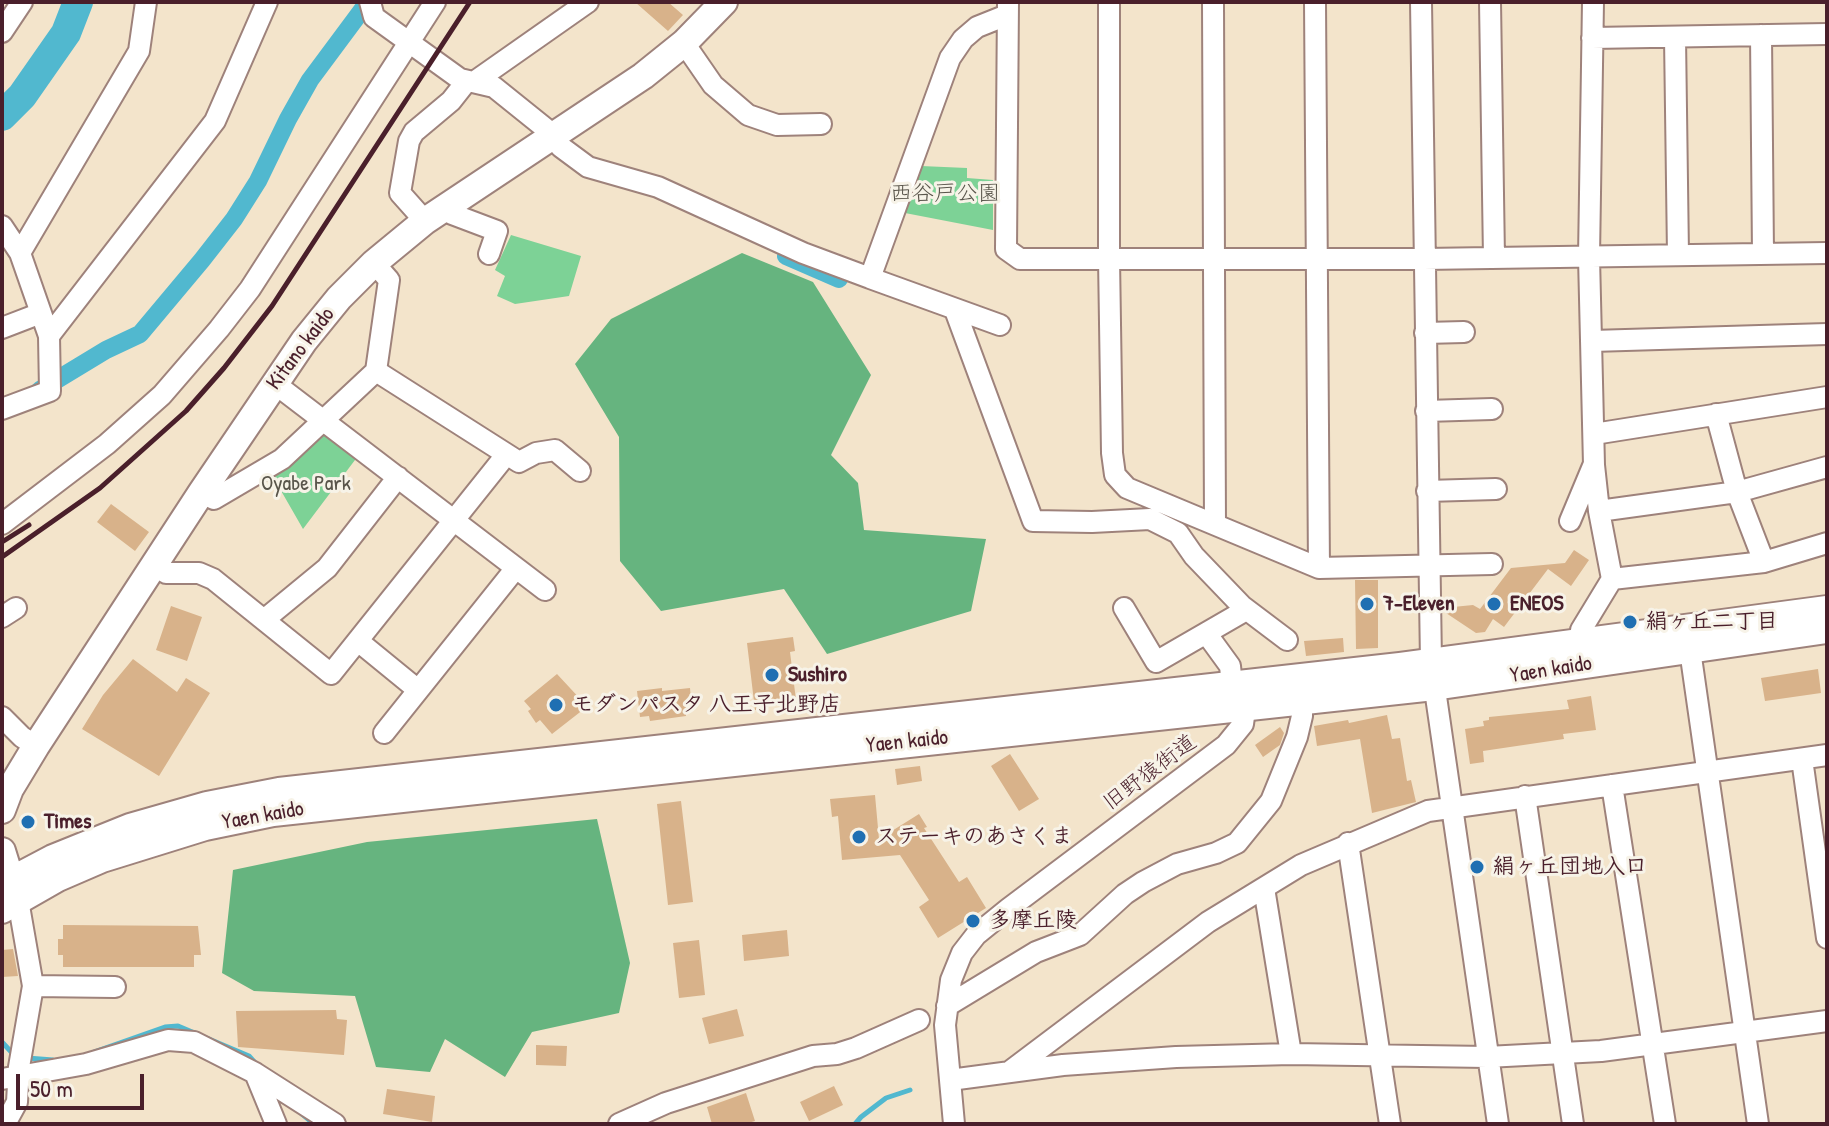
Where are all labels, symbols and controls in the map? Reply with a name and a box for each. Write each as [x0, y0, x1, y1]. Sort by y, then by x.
park label: 西谷戸公園 [890, 181, 1000, 207]
street label: Kitano kaido [261, 302, 341, 396]
park label: Oyabe Park [261, 471, 351, 497]
place label: 7-Eleven [1383, 591, 1455, 617]
place label: ENEOS [1510, 591, 1563, 617]
marker: 7-Eleven [1358, 595, 1376, 613]
marker: ENEOS [1485, 595, 1503, 613]
place label: 絹ヶ丘二丁目 [1646, 609, 1778, 635]
marker: 絹ヶ丘二丁目 [1621, 613, 1639, 631]
street label: Yaen kaido [1508, 651, 1594, 689]
place label: Sushiro [788, 662, 847, 688]
marker: Sushiro [763, 666, 781, 684]
place label: モダンパスタ 八王子北野店 [572, 692, 841, 718]
marker: モダンパスタ 八王子北野店 [547, 696, 565, 714]
street label: Yaen kaido [865, 725, 949, 759]
street label: 旧野猿街道 [1098, 729, 1202, 817]
street label: Yaen kaido [220, 796, 306, 836]
place label: Times [44, 809, 91, 835]
marker: Times [19, 813, 37, 831]
place label: ステーキのあさくま [875, 824, 1073, 850]
marker: ステーキのあさくま [850, 828, 868, 846]
place label: 絹ヶ丘団地入口 [1493, 854, 1647, 880]
marker: 絹ヶ丘団地入口 [1468, 858, 1486, 876]
place label: 多摩丘陵 [989, 908, 1077, 934]
marker: 多摩丘陵 [964, 912, 982, 930]
scale bar [20, 1058, 148, 1108]
text: 50 m [30, 1072, 73, 1104]

